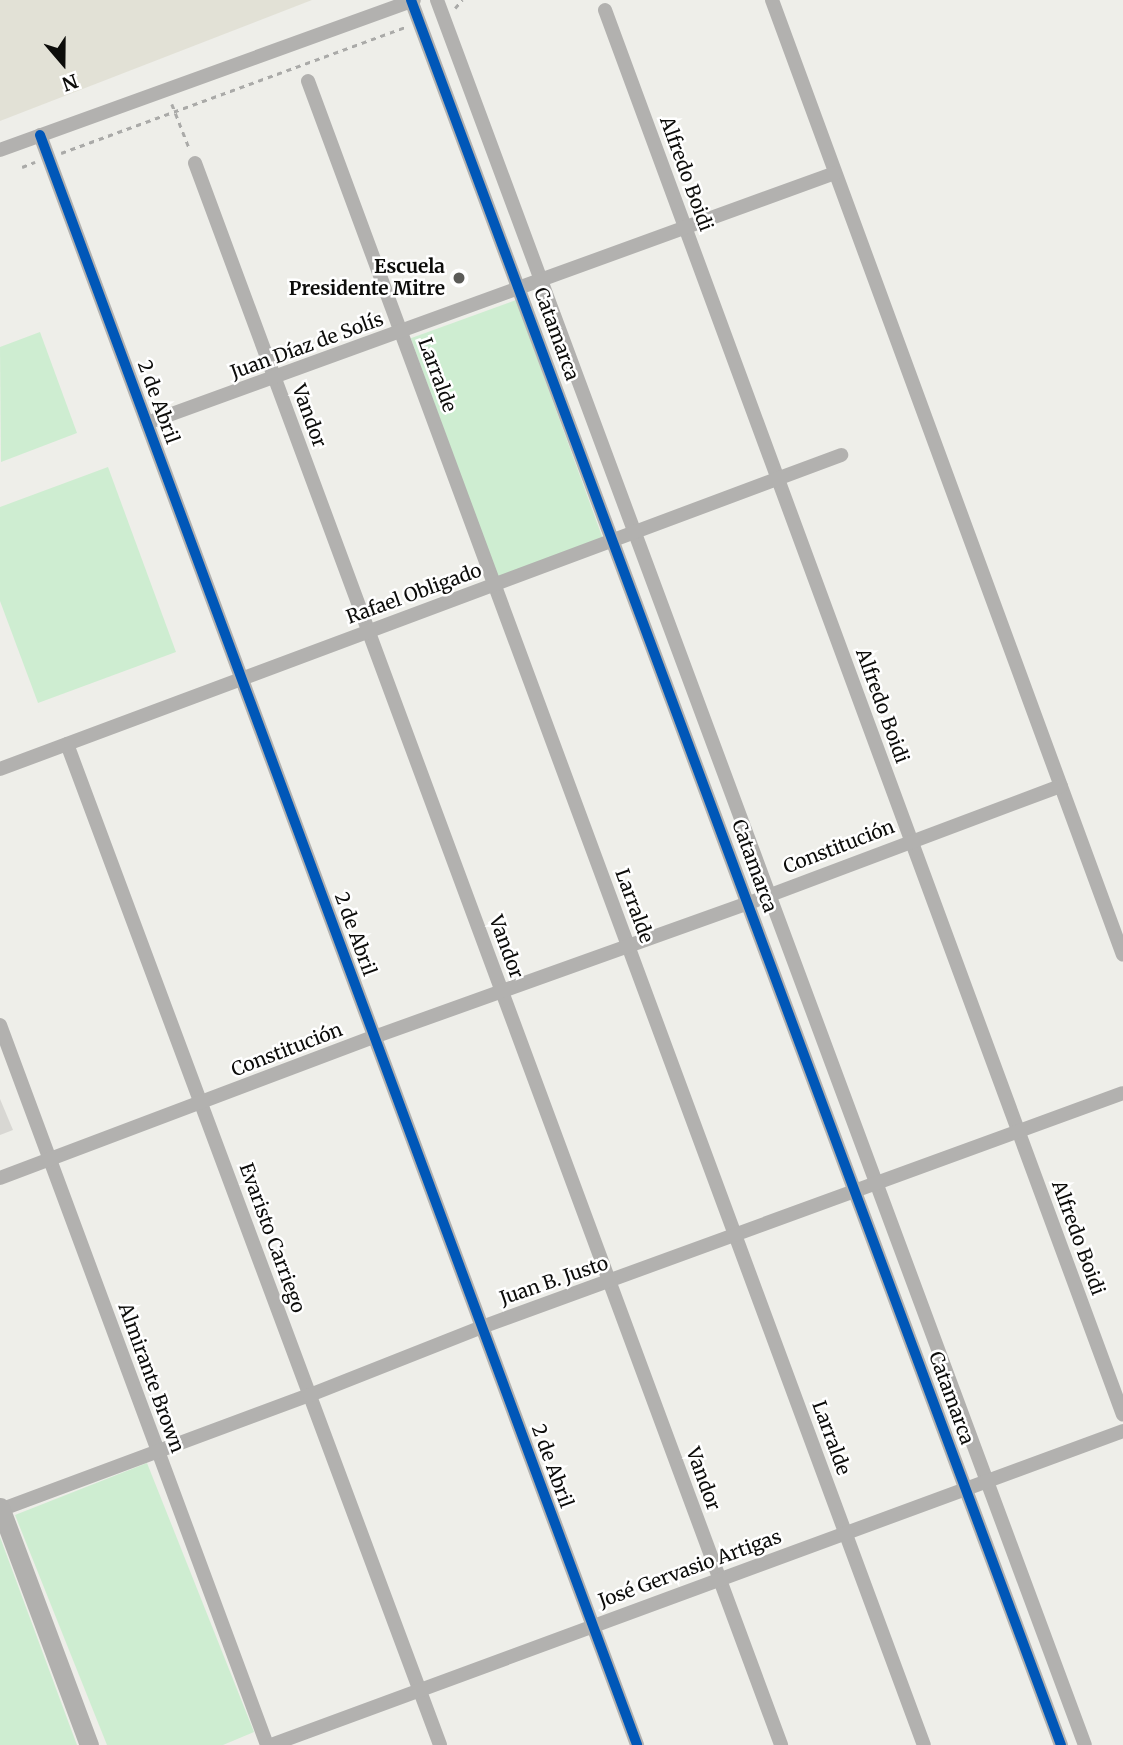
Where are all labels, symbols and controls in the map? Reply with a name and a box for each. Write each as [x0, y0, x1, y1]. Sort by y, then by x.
north arrow [28, 28, 98, 98]
text: N [59, 69, 81, 97]
street label: Alfredo Boidi [655, 114, 717, 234]
place label: Escuela Presidente Mitre [289, 256, 445, 300]
marker: Escuela Presidente Mitre [451, 270, 467, 286]
street label: Catamarca [529, 284, 583, 384]
street label: Juan Díaz de Solís [228, 308, 386, 384]
street label: Larralde [413, 335, 461, 415]
street label: 2 de Abril [132, 357, 184, 447]
street label: Vandor [287, 381, 331, 451]
street label: Rafael Obligado [343, 559, 485, 629]
street label: Alfredo Boidi [851, 646, 913, 766]
street label: Constitución [780, 815, 898, 879]
street label: Catamarca [727, 816, 781, 916]
street label: Larralde [610, 866, 658, 946]
street label: 2 de Abril [329, 889, 381, 979]
street label: Vandor [484, 912, 528, 982]
street label: Constitución [228, 1018, 346, 1082]
street label: Evaristo Carriego [234, 1160, 310, 1316]
street label: Alfredo Boidi [1047, 1178, 1109, 1298]
street label: Juan B. Justo [497, 1252, 611, 1310]
street label: Almirante Brown [113, 1300, 189, 1456]
street label: Catamarca [924, 1348, 978, 1448]
street label: Larralde [807, 1398, 855, 1478]
street label: 2 de Abril [526, 1421, 578, 1511]
street label: Vandor [681, 1444, 725, 1514]
street label: José Gervasio Artigas [596, 1525, 784, 1613]

